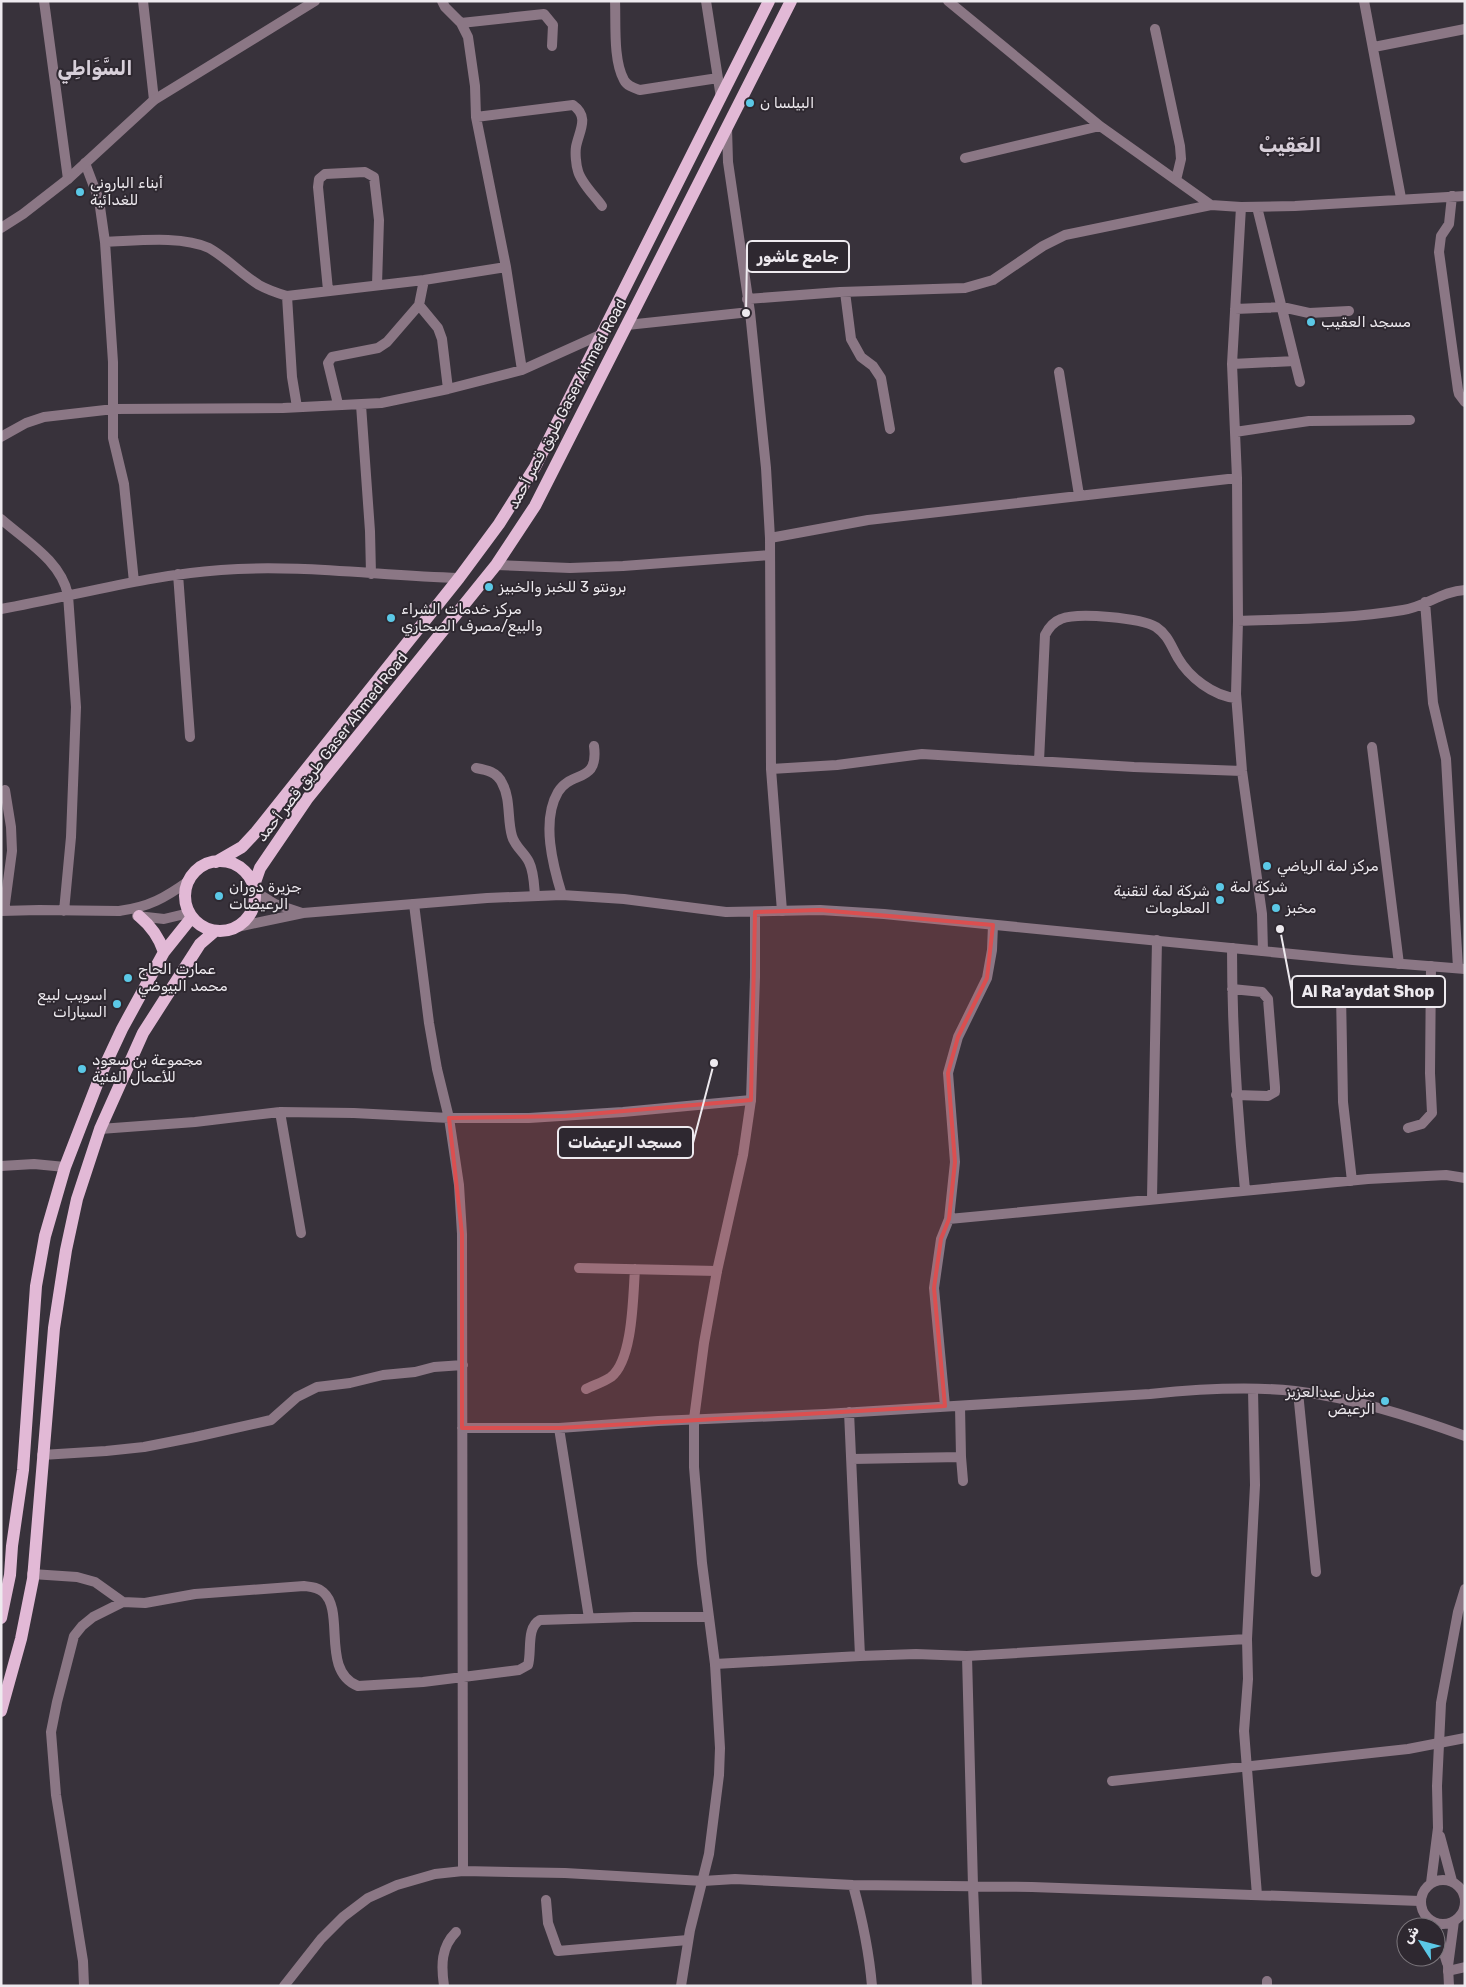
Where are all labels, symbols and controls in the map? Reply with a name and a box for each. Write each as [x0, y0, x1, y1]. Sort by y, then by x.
district label: السَّوَاطِي [58, 56, 132, 84]
place label: البيلسا ن [760, 94, 814, 112]
marker: البيلسا ن [744, 97, 756, 109]
district label: العَقِيبْ [1259, 133, 1321, 157]
place label: أبناء البارونى للغدائية [90, 174, 163, 209]
marker: أبناء البارونى للغدائية [74, 186, 86, 198]
callout: جامع عاشور [747, 241, 849, 272]
text: جامع عاشور [756, 247, 839, 268]
street label: طريق قصر أحمد Gaser Ahmed Road [504, 296, 630, 512]
place label: مسجد العقيب [1321, 313, 1411, 331]
marker: مسجد العقيب [1305, 316, 1317, 328]
place label: برونتو 3 للخبز والخبيز [498, 578, 627, 597]
marker: برونتو 3 للخبز والخبيز [483, 581, 495, 593]
place label: مركز خدمات الشراء والبيع/مصرف الصحاري [401, 600, 542, 637]
marker: مركز خدمات الشراء والبيع/مصرف الصحاري [385, 612, 397, 624]
street label: طريق قصر أحمد Gaser Ahmed Road [252, 649, 412, 845]
place label: مركز لمة الرياضي [1277, 857, 1379, 878]
marker: مركز لمة الرياضي [1261, 860, 1273, 872]
place label: جزيرة دوران الرعيضات [229, 878, 302, 913]
place label: شركة لمة [1230, 878, 1288, 896]
marker: شركة لمة [1214, 881, 1226, 893]
place label: شركة لمة لتقنية المعلومات [1113, 882, 1210, 917]
marker: جزيرة دوران الرعيضات [213, 890, 225, 902]
marker: شركة لمة لتقنية المعلومات [1214, 894, 1226, 906]
place label: مخبز [1285, 899, 1316, 917]
marker: مخبز [1270, 902, 1282, 914]
place label: عمارت الحاج محمد البيوضي [138, 960, 228, 998]
marker: عمارت الحاج محمد البيوضي [122, 972, 134, 984]
callout: Al Ra'aydat Shop [1292, 976, 1445, 1007]
text: Al Ra'aydat Shop [1302, 982, 1434, 1001]
place label: اسويب لبيع السيارات [38, 986, 107, 1021]
marker: اسويب لبيع السيارات [111, 998, 123, 1010]
place label: مجموعة بن سعود للأعمال الفنية [92, 1051, 203, 1086]
marker: مجموعة بن سعود للأعمال الفنية [76, 1063, 88, 1075]
callout: مسجد الرعيضات [558, 1127, 693, 1158]
text: مسجد الرعيضات [568, 1133, 682, 1152]
place label: منزل عبدالعزيز الرعيض [1285, 1383, 1375, 1418]
marker: منزل عبدالعزيز الرعيض [1379, 1395, 1391, 1407]
north arrow [1396, 1917, 1446, 1967]
text: ش [1399, 1922, 1423, 1947]

